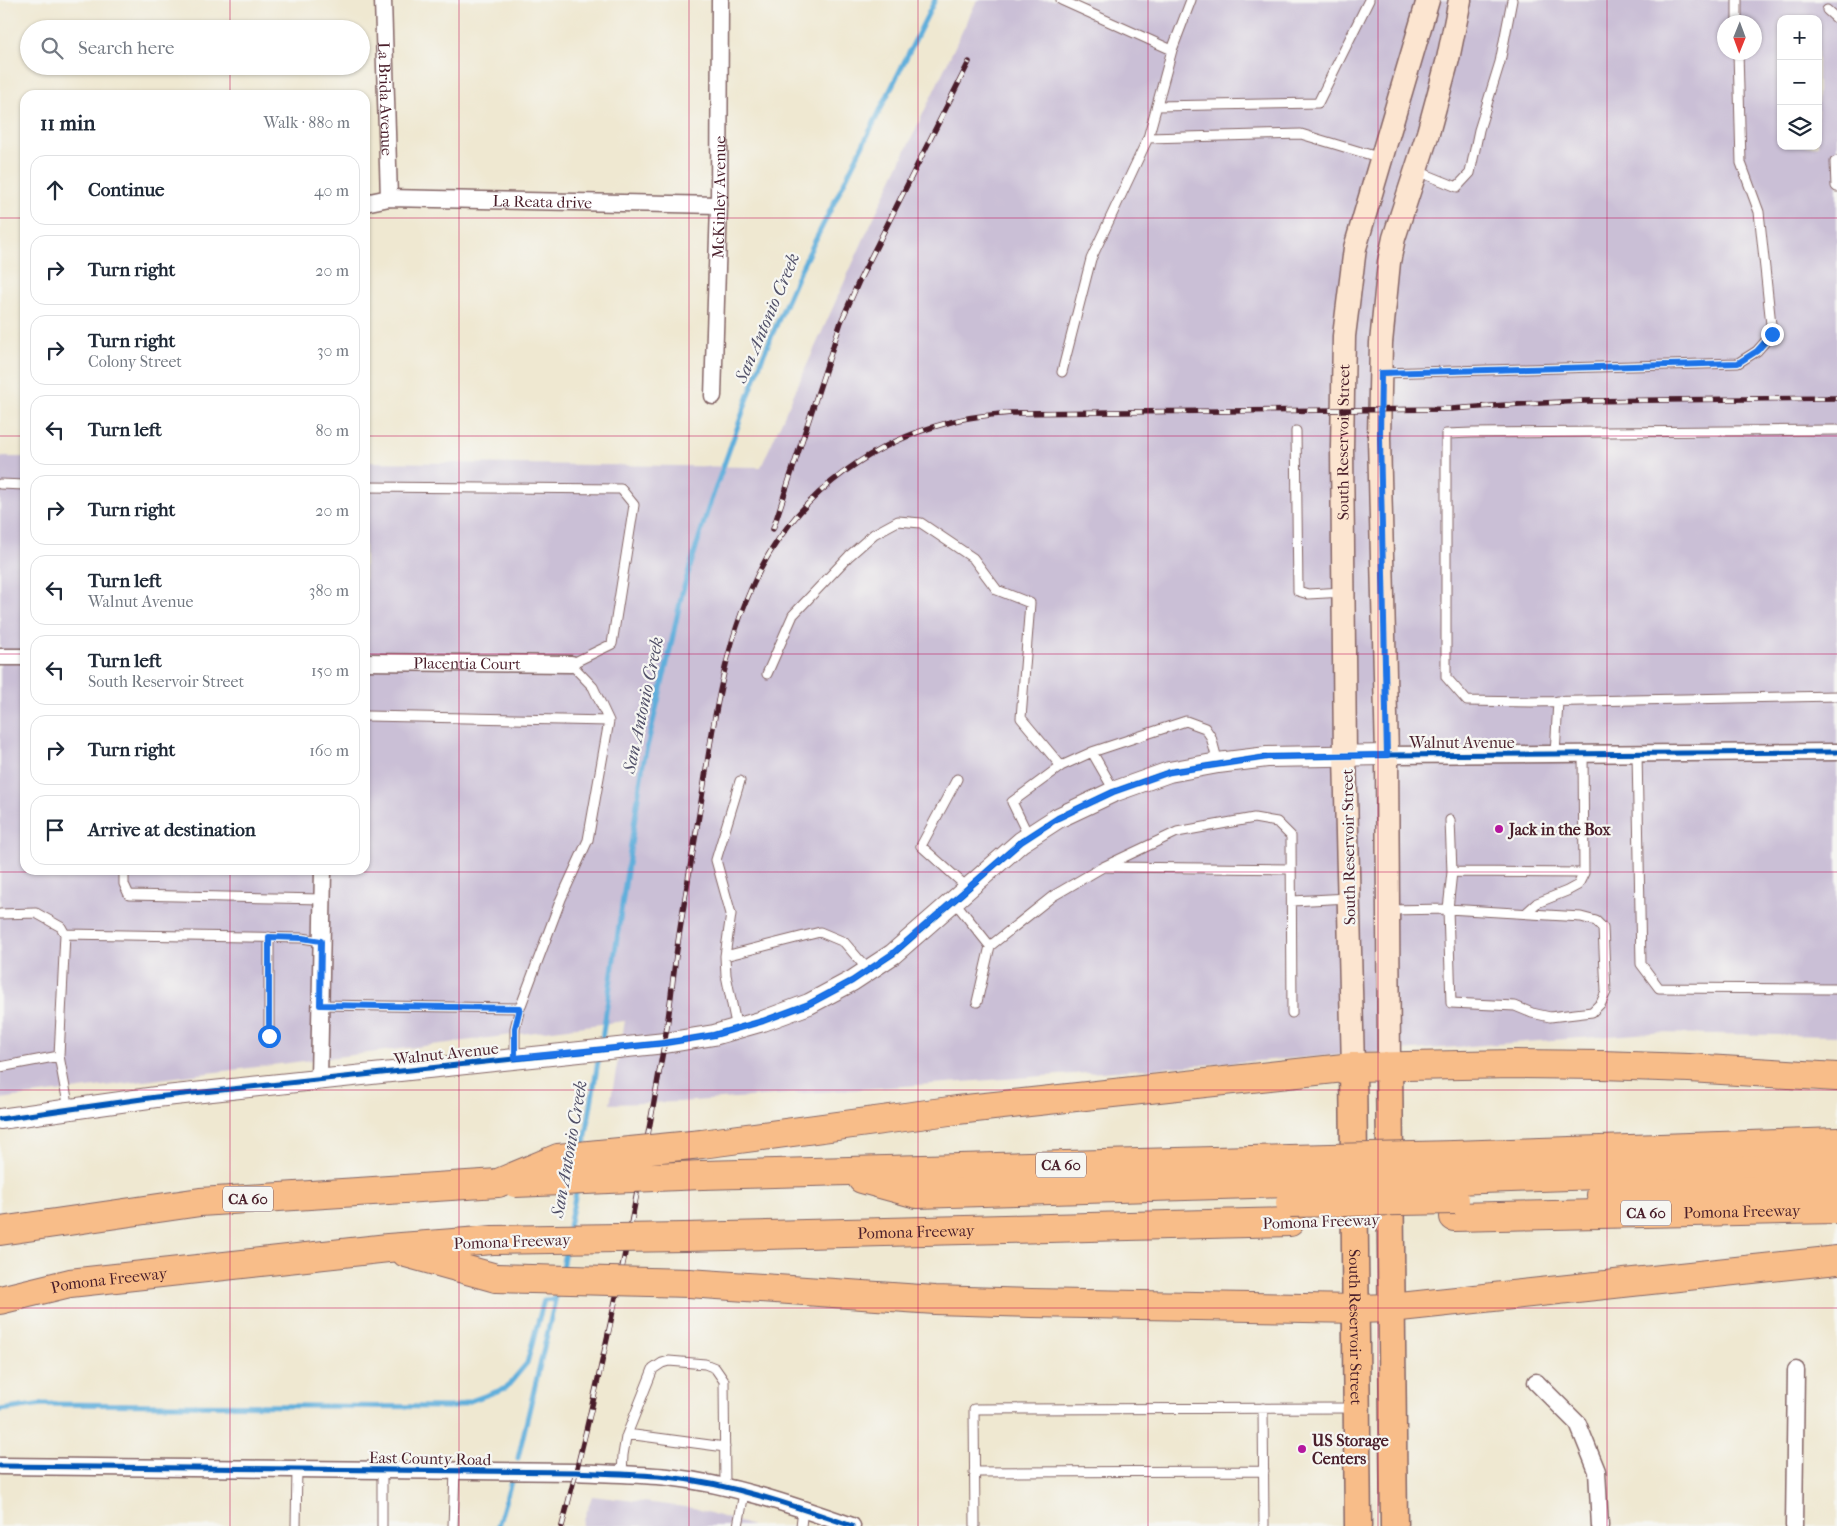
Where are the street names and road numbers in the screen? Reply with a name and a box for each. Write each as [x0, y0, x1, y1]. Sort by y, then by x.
street label: La Brida Avenue [374, 42, 397, 156]
street label: McKinley Avenue [708, 136, 729, 259]
street label: La Reata drive [493, 191, 592, 212]
street label: South Reservoir Street [1333, 364, 1353, 520]
street label: Placentia Court [413, 653, 521, 674]
street label: Walnut Avenue [1408, 733, 1515, 752]
street label: South Reservoir Street [1338, 768, 1359, 925]
street label: Walnut Avenue [392, 1039, 500, 1069]
road number: CA 60 [1036, 1152, 1086, 1178]
road number: CA 60 [223, 1186, 273, 1212]
road number: CA 60 [1621, 1200, 1671, 1226]
street label: Pomona Freeway [1683, 1201, 1801, 1222]
street label: Pomona Freeway [1262, 1210, 1380, 1233]
street label: Pomona Freeway [857, 1221, 975, 1243]
street label: Pomona Freeway [453, 1230, 571, 1253]
street label: South Reservoir Street [1345, 1249, 1366, 1406]
street label: Pomona Freeway [49, 1263, 169, 1297]
street label: East County Road [369, 1448, 492, 1469]

